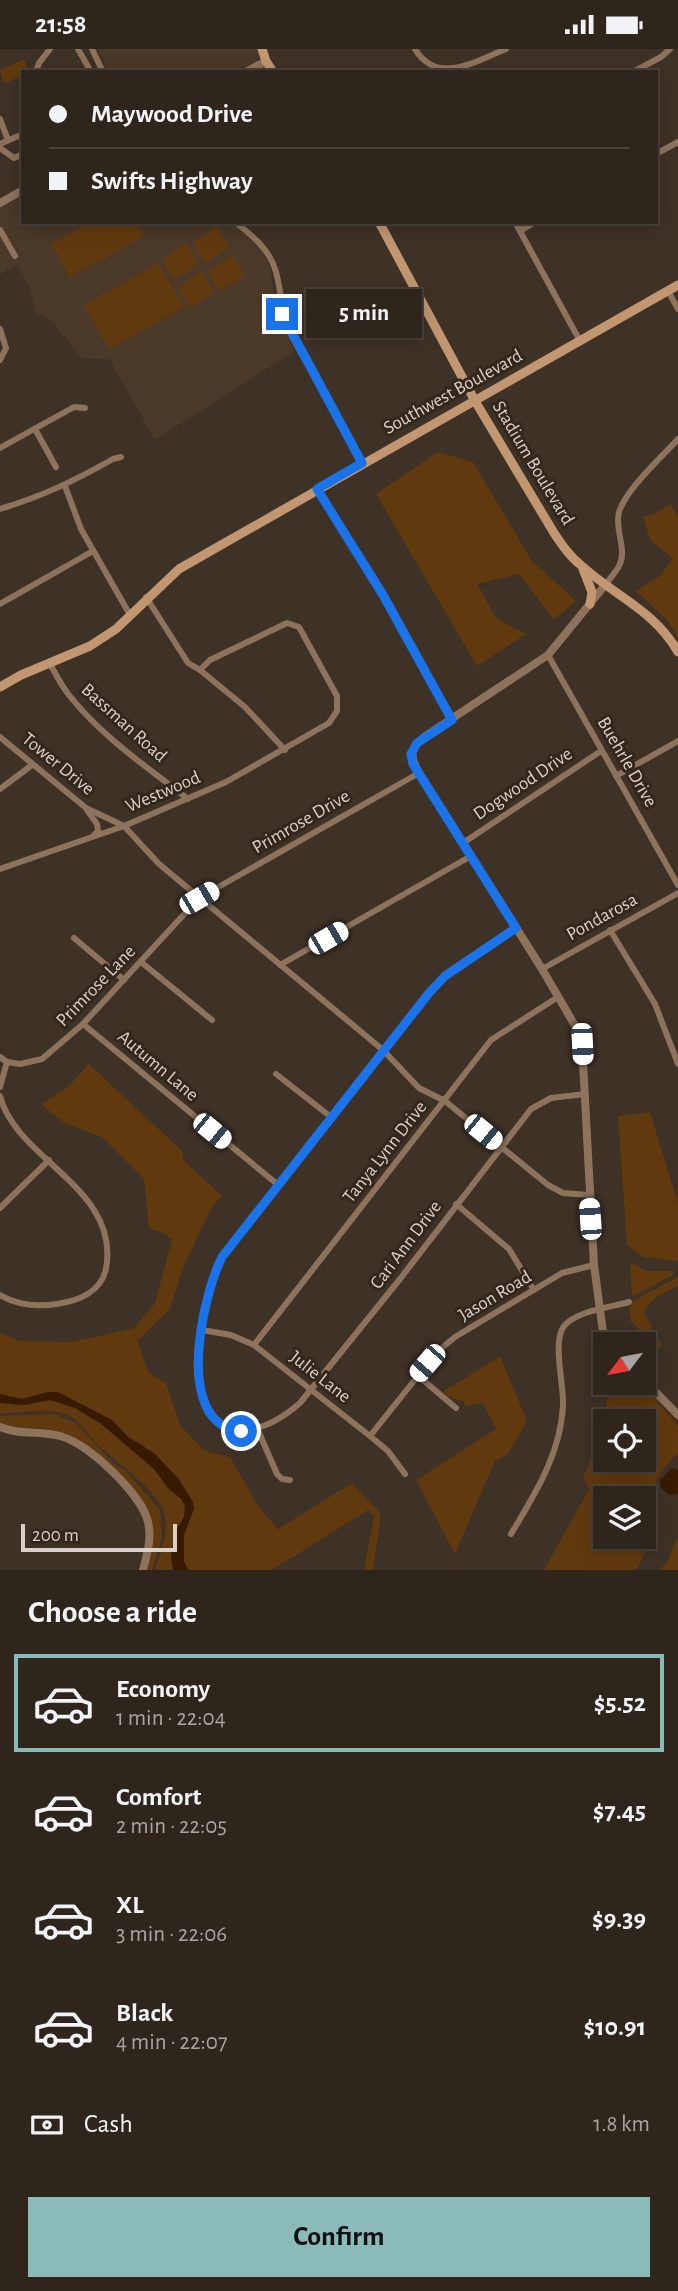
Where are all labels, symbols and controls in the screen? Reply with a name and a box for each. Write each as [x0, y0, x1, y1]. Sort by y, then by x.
text: 21:58 [35, 11, 87, 37]
text: Maywood Drive [91, 101, 253, 127]
text: Swifts Highway [91, 168, 253, 194]
callout: 5 min [306, 289, 422, 339]
route end [266, 298, 298, 330]
text: 5 min [339, 302, 389, 325]
street label: Southwest Boulevard [380, 346, 526, 438]
street label: Stadium Boulevard [489, 398, 577, 528]
street label: Bassman Road [78, 680, 170, 766]
street label: Buehrle Drive [594, 714, 660, 810]
street label: Tower Drive [18, 729, 98, 799]
street label: Dogwood Drive [470, 744, 576, 824]
street label: Westwood [123, 768, 203, 816]
street label: Primrose Drive [249, 786, 353, 858]
car [176, 878, 223, 918]
street label: Pondarosa [563, 890, 641, 944]
car [305, 918, 352, 958]
street label: Primrose Lane [53, 942, 139, 1030]
car [571, 1022, 594, 1066]
street label: Autumn Lane [114, 1027, 202, 1105]
street label: Tanya Lynn Drive [340, 1098, 430, 1206]
car [190, 1110, 235, 1152]
car [461, 1111, 506, 1153]
street label: Cari Ann Drive [367, 1197, 445, 1293]
car [579, 1197, 602, 1241]
street label: Jason Road [455, 1267, 535, 1325]
north arrow [593, 1332, 656, 1395]
map controls [593, 1332, 656, 1549]
car [406, 1340, 449, 1386]
street label: Julie Lane [286, 1347, 354, 1407]
button: locate [593, 1409, 656, 1472]
route start [225, 1415, 257, 1447]
button: layers [593, 1486, 656, 1549]
scale bar [21, 1521, 177, 1553]
text: 200 m [32, 1526, 79, 1545]
text: Choose a ride [28, 1596, 197, 1628]
icon: car [32, 1672, 95, 1735]
text: Economy [116, 1676, 210, 1702]
text: $5.52 [594, 1690, 646, 1716]
text: 1 min · 22:04 [116, 1707, 226, 1730]
icon: car [32, 1780, 95, 1843]
text: Comfort [116, 1784, 201, 1810]
text: $7.45 [593, 1798, 646, 1824]
text: 2 min · 22:05 [116, 1815, 227, 1838]
icon: car [32, 1888, 95, 1951]
text: XL [116, 1892, 143, 1918]
text: $9.39 [592, 1906, 646, 1932]
text: 3 min · 22:06 [116, 1923, 227, 1946]
icon: car [32, 1996, 95, 2059]
text: Black [116, 2000, 173, 2026]
text: $10.91 [584, 2014, 646, 2040]
text: 4 min · 22:07 [116, 2031, 227, 2054]
icon: cash [28, 2106, 66, 2144]
text: Cash [84, 2111, 133, 2137]
text: 1.8 km [593, 2113, 650, 2136]
button: Confirm [28, 2197, 650, 2277]

